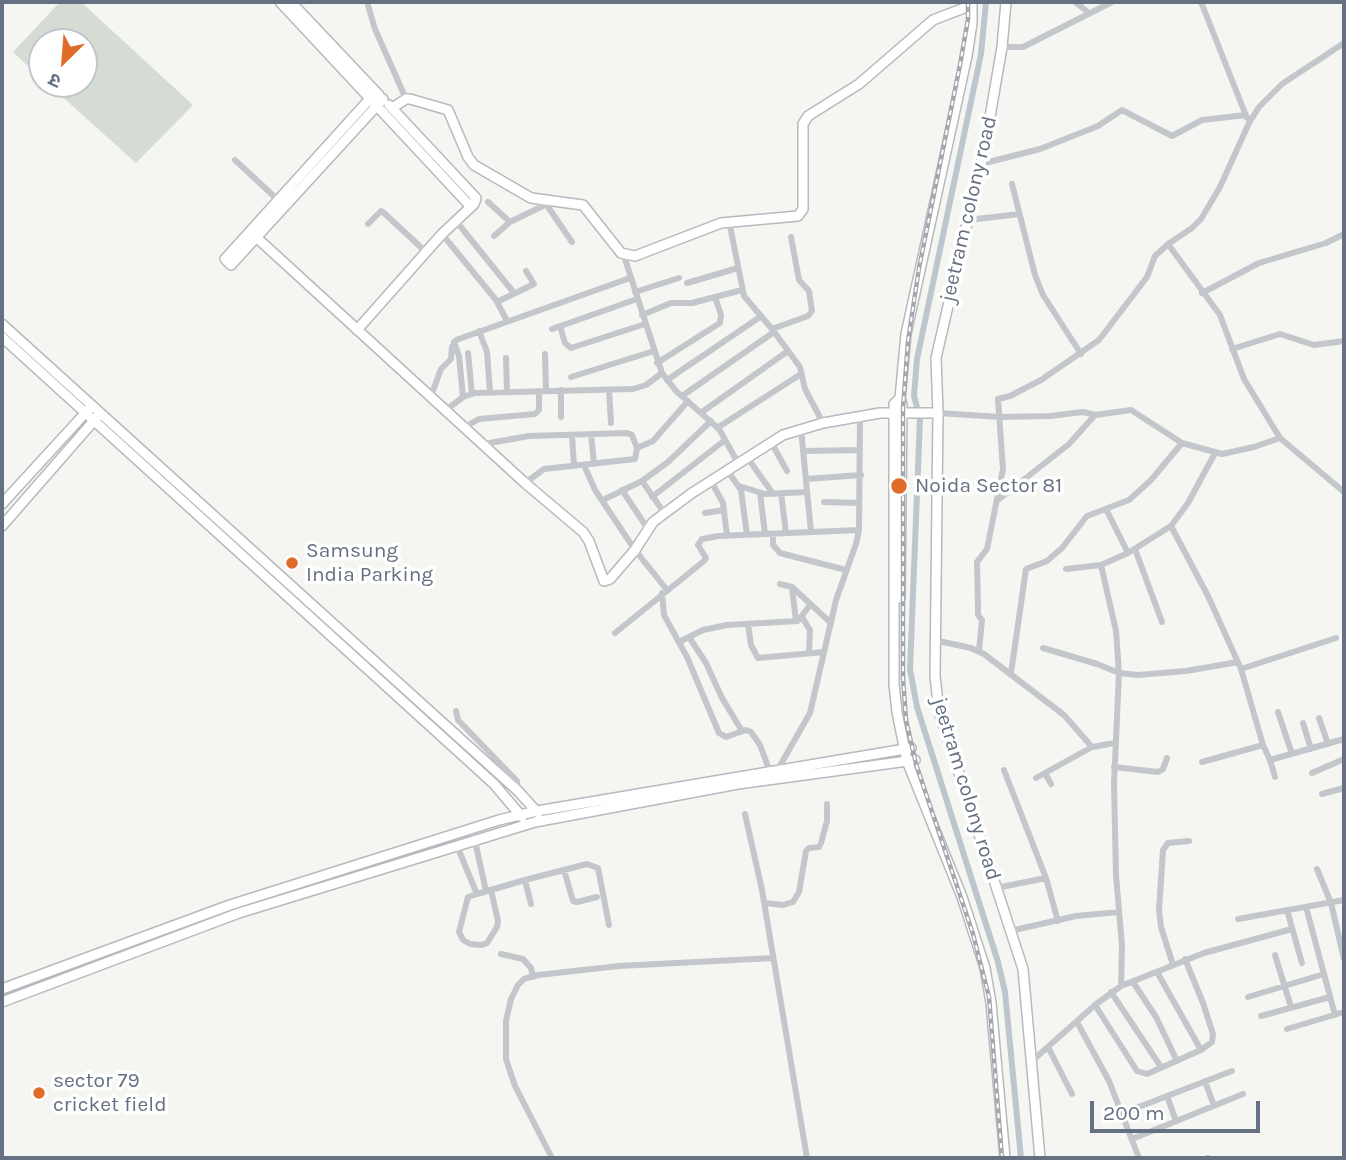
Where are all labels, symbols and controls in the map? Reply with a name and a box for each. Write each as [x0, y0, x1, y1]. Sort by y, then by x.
north arrow [28, 28, 98, 98]
text: उ [45, 68, 65, 93]
street label: jeetram colony road [935, 114, 1003, 304]
place label: Noida Sector 81 [915, 473, 1062, 499]
marker: Noida Sector 81 [889, 476, 909, 496]
place label: Samsung India Parking [306, 538, 433, 588]
marker: Samsung India Parking [284, 555, 300, 571]
street label: jeetram colony road [926, 694, 1006, 884]
place label: sector 79 cricket field [53, 1068, 167, 1118]
marker: sector 79 cricket field [31, 1085, 47, 1101]
scale bar [1094, 1086, 1264, 1130]
text: 200 m [1103, 1101, 1165, 1125]

